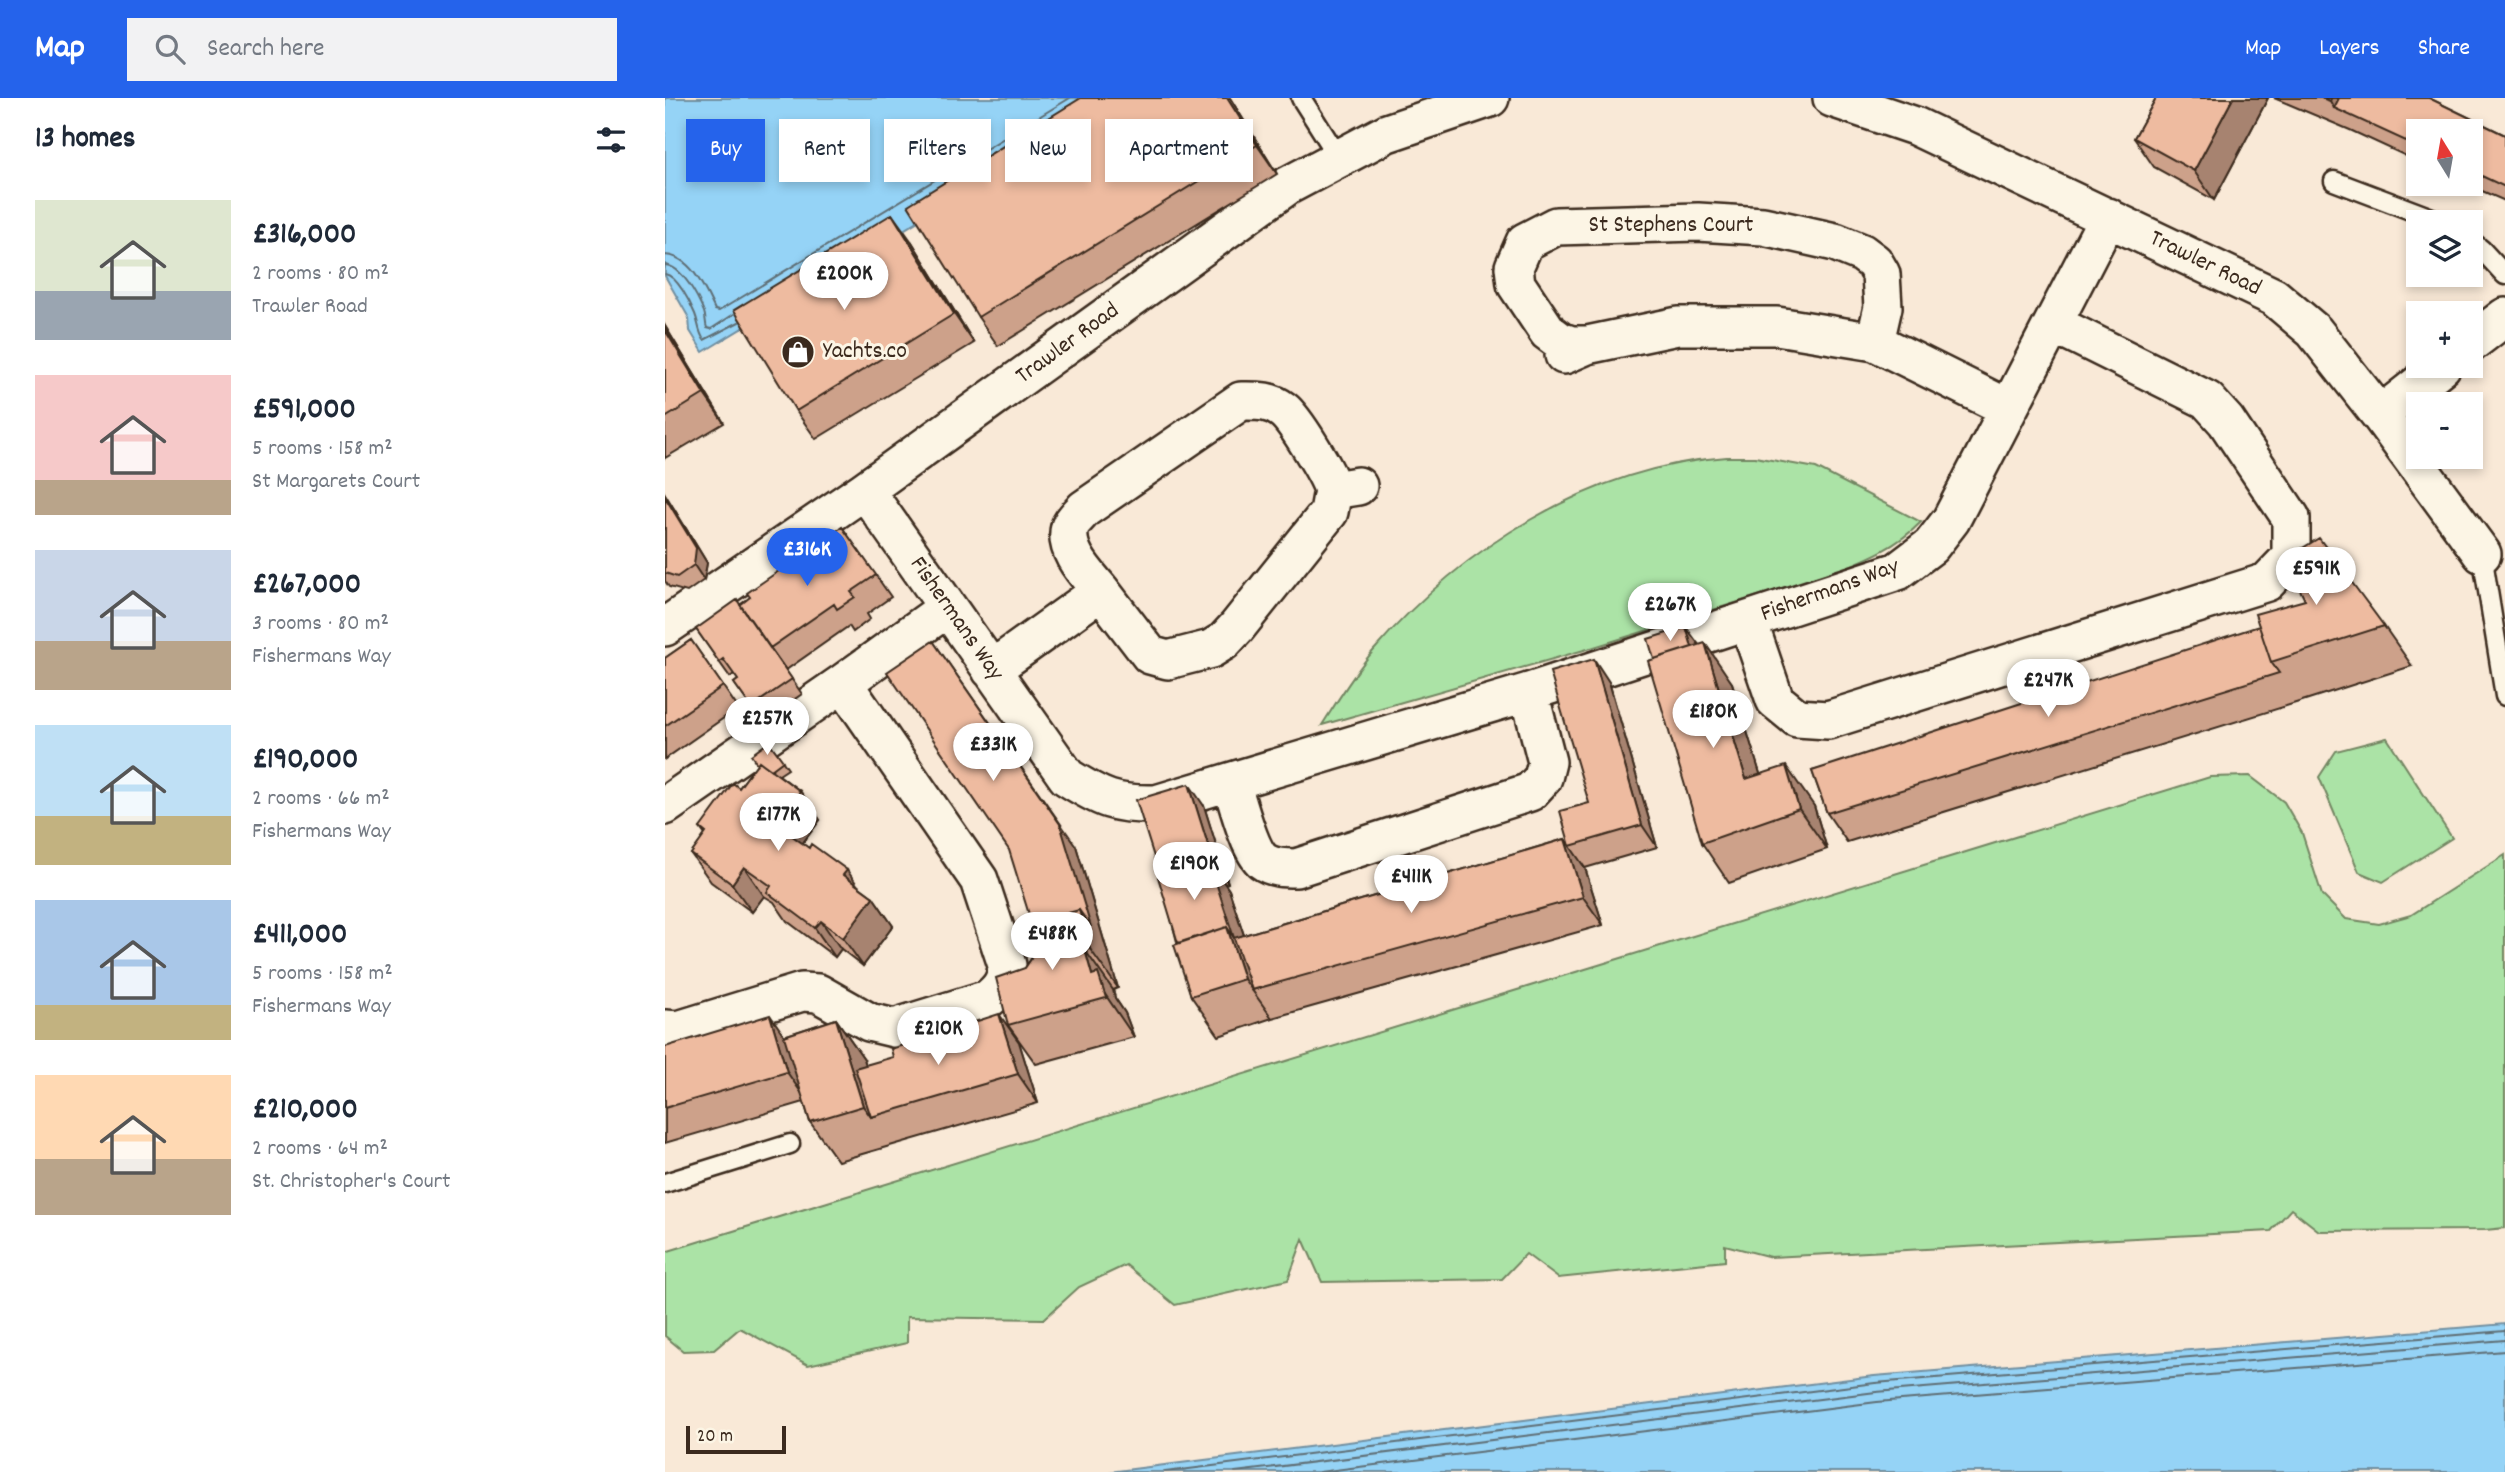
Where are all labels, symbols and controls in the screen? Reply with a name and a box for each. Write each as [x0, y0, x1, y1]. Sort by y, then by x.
search box [127, 18, 617, 81]
text: Map [35, 26, 85, 73]
icon: search [151, 30, 189, 68]
text: Search here [207, 31, 325, 68]
text: Map [2245, 32, 2281, 66]
text: Layers [2319, 32, 2380, 66]
text: Share [2418, 32, 2470, 66]
text: 13 homes [35, 119, 135, 162]
chip: Buy [686, 119, 765, 182]
chip: Rent [779, 119, 870, 182]
chip: Filters [884, 119, 991, 182]
chip: New [1005, 119, 1091, 182]
chip: Apartment [1105, 119, 1253, 182]
north arrow [2406, 119, 2483, 196]
map controls [2406, 119, 2483, 469]
icon: filters [592, 121, 630, 159]
street label: St Stephens Court [1589, 209, 1754, 243]
button: layers [2406, 210, 2483, 287]
text: £316,000 [252, 215, 356, 258]
street label: Trawler Road [2143, 222, 2267, 306]
icon: home [91, 228, 175, 312]
pin: £200K [795, 252, 893, 312]
text: 2 rooms · 80 m² [252, 258, 389, 291]
text: £200K [815, 258, 873, 291]
text: Trawler Road [252, 291, 368, 324]
street label: Trawler Road [1009, 295, 1127, 393]
button: + [2406, 301, 2483, 378]
shop icon: Yachts.co [779, 333, 817, 371]
place label: Yachts.co [823, 335, 907, 369]
text: £591,000 [252, 390, 356, 433]
button: − [2406, 392, 2483, 469]
icon: home [91, 403, 175, 487]
text: 5 rooms · 158 m² [252, 433, 393, 466]
text: St Margarets Court [252, 466, 420, 499]
pin: £316K [758, 528, 856, 588]
text: £316K [783, 534, 831, 567]
pin: £591K [2267, 547, 2365, 607]
street label: Fishermans Way [901, 550, 1012, 689]
street label: Fishermans Way [1756, 550, 1905, 632]
text: £591K [2292, 553, 2340, 586]
text: £267,000 [252, 565, 361, 608]
icon: home [91, 578, 175, 662]
pin: £267K [1621, 584, 1719, 643]
text: £267K [1644, 589, 1696, 622]
text: 3 rooms · 80 m² [252, 608, 389, 641]
text: Fishermans Way [252, 641, 391, 674]
pin: £247K [1999, 660, 2097, 719]
text: £247K [2023, 665, 2073, 698]
pin: £180K [1664, 690, 1762, 750]
text: £180K [1689, 696, 1737, 729]
pin: £257K [718, 698, 816, 757]
text: £257K [741, 703, 793, 736]
pin: £331K [944, 724, 1042, 783]
text: £331K [969, 729, 1017, 762]
text: £190,000 [252, 740, 358, 783]
icon: home [91, 753, 175, 837]
text: 2 rooms · 66 m² [252, 783, 390, 816]
pin: £177K [729, 794, 827, 853]
text: £177K [756, 799, 800, 832]
text: Fishermans Way [252, 816, 391, 849]
pin: £190K [1145, 842, 1243, 902]
text: £190K [1169, 848, 1219, 881]
pin: £411K [1362, 856, 1460, 915]
text: £411K [1390, 861, 1432, 894]
pin: £488K [1003, 912, 1101, 972]
text: £411,000 [252, 915, 347, 958]
text: £488K [1027, 918, 1077, 951]
icon: home [91, 928, 175, 1012]
text: 5 rooms · 158 m² [252, 958, 393, 991]
text: Fishermans Way [252, 991, 391, 1024]
pin: £210K [889, 1007, 987, 1067]
text: £210K [913, 1013, 963, 1046]
text: £210,000 [252, 1090, 358, 1133]
icon: home [91, 1103, 175, 1187]
text: 2 rooms · 64 m² [252, 1133, 388, 1166]
text: St. Christopher's Court [252, 1166, 451, 1199]
scale bar [686, 1423, 786, 1455]
text: 20 m [697, 1424, 733, 1451]

